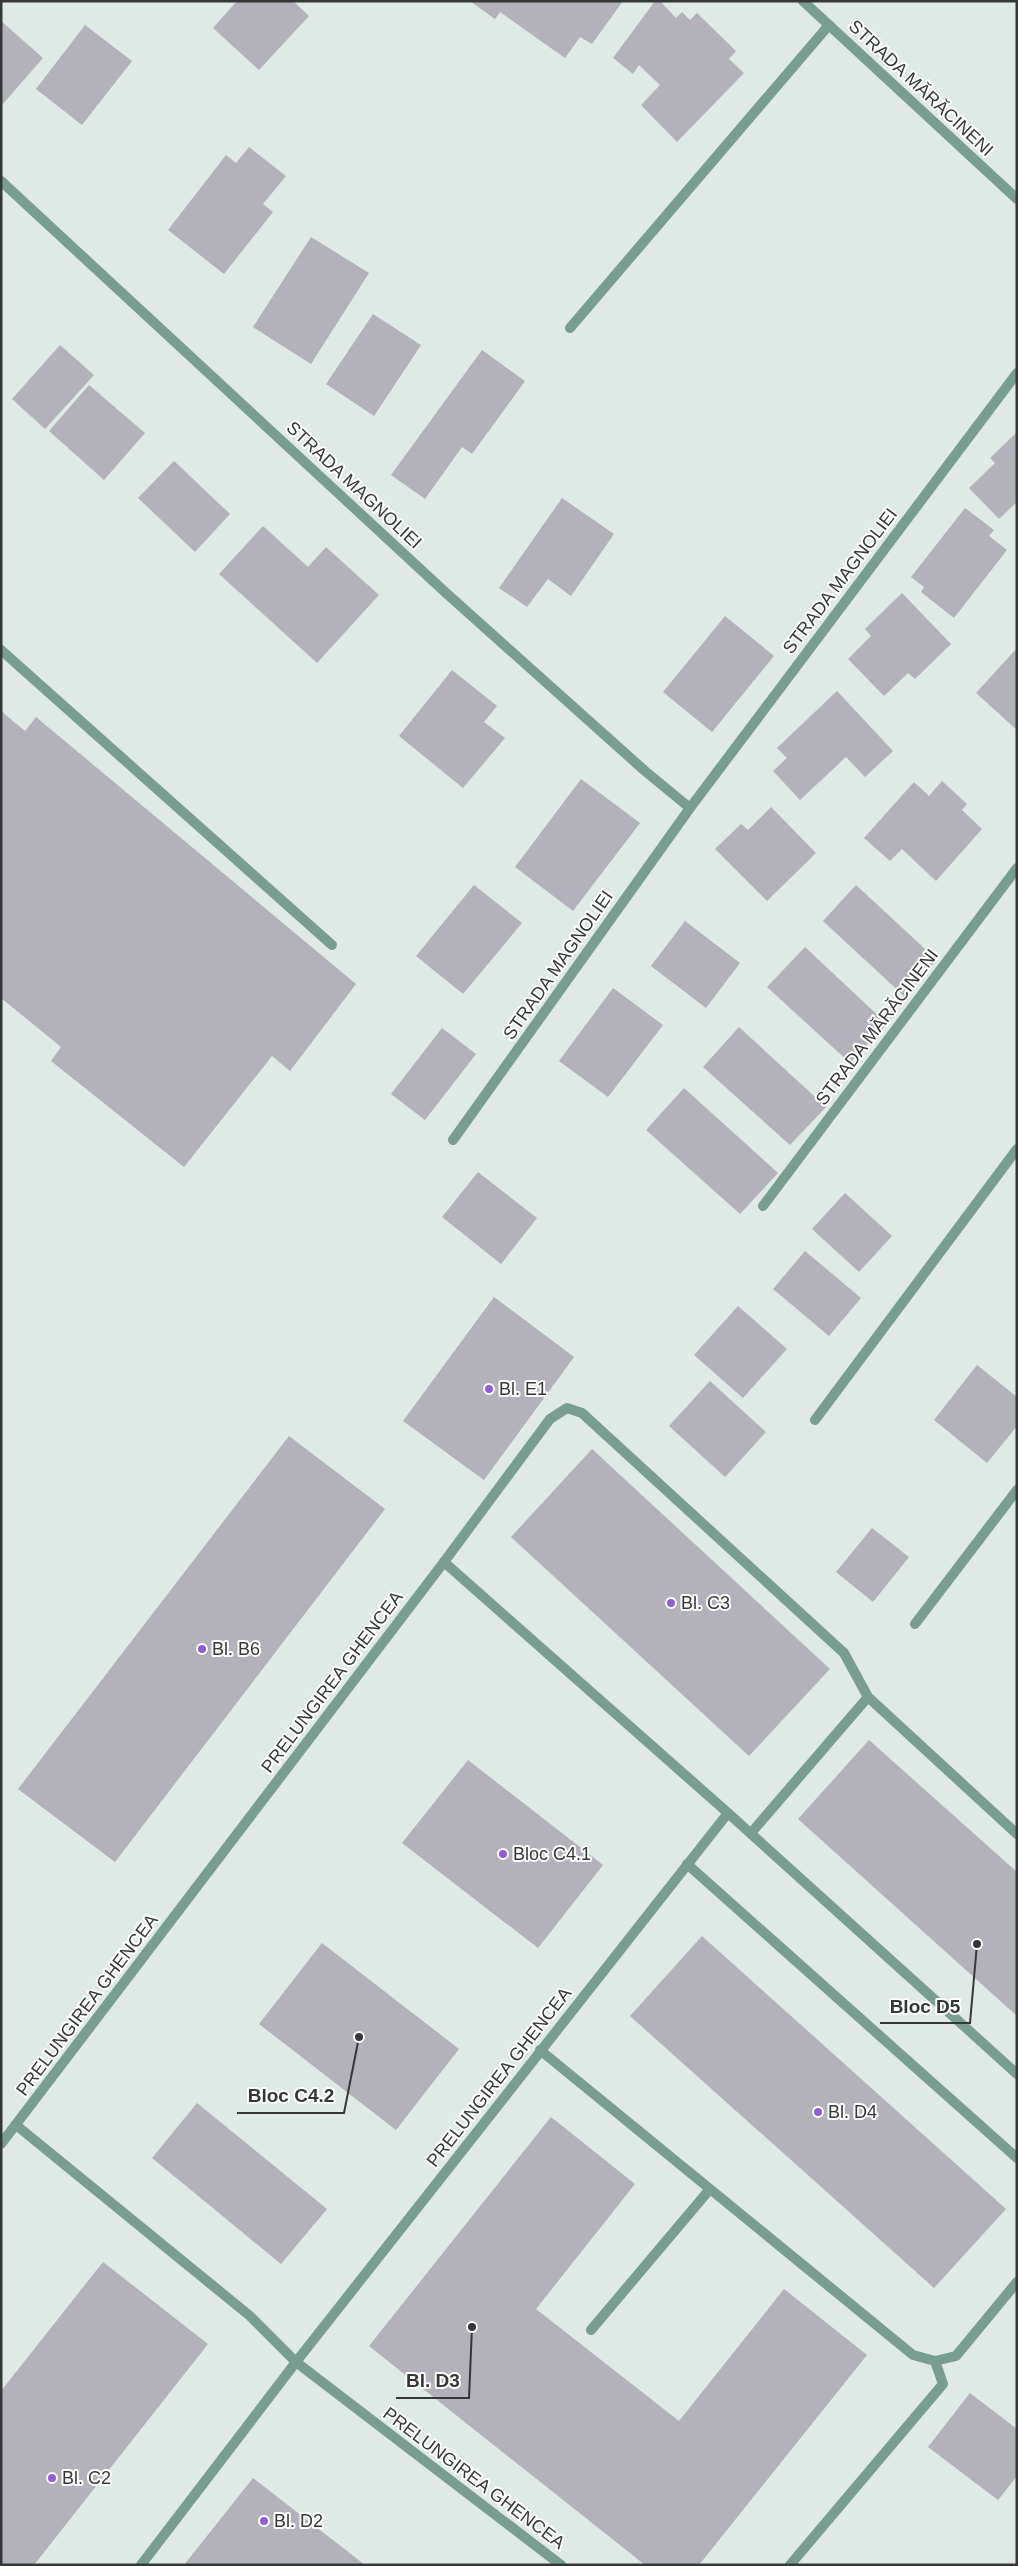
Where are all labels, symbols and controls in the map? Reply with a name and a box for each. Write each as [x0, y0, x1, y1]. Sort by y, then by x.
street label: STRADA MĂRĂCINENI [845, 16, 997, 160]
street label: STRADA MAGNOLIEI [282, 417, 426, 553]
street label: STRADA MAGNOLIEI [779, 504, 901, 658]
street label: STRADA MAGNOLIEI [499, 887, 617, 1043]
street label: STRADA MĂRĂCINENI [812, 945, 942, 1109]
place label: Bl. E1 [499, 1379, 547, 1399]
marker: Bl. E1 [483, 1383, 495, 1395]
street label: PRELUNGIREA GHENCEA [257, 1587, 407, 1777]
place label: Bl. C3 [681, 1593, 730, 1613]
marker: Bl. C3 [665, 1597, 677, 1609]
place label: Bl. B6 [212, 1639, 260, 1659]
marker: Bl. B6 [196, 1643, 208, 1655]
place label: Bloc C4.1 [513, 1844, 591, 1864]
marker: Bloc C4.1 [497, 1848, 509, 1860]
street label: PRELUNGIREA GHENCEA [12, 1910, 162, 2100]
street label: PRELUNGIREA GHENCEA [423, 1983, 575, 2171]
callout: Bloc D5 [880, 1989, 970, 2023]
text: Bloc D5 [890, 1996, 961, 2017]
callout: Bloc C4.2 [237, 2079, 344, 2113]
text: Bloc C4.2 [248, 2085, 334, 2106]
place label: Bl. D4 [828, 2102, 877, 2122]
marker: Bl. D4 [812, 2106, 824, 2118]
callout: Bl. D3 [396, 2364, 469, 2398]
text: Bl. D3 [406, 2370, 460, 2391]
street label: PRELUNGIREA GHENCEA [379, 2403, 569, 2553]
place label: Bl. C2 [62, 2468, 111, 2488]
marker: Bl. C2 [46, 2472, 58, 2484]
place label: Bl. D2 [274, 2511, 323, 2531]
marker: Bl. D2 [258, 2515, 270, 2527]

